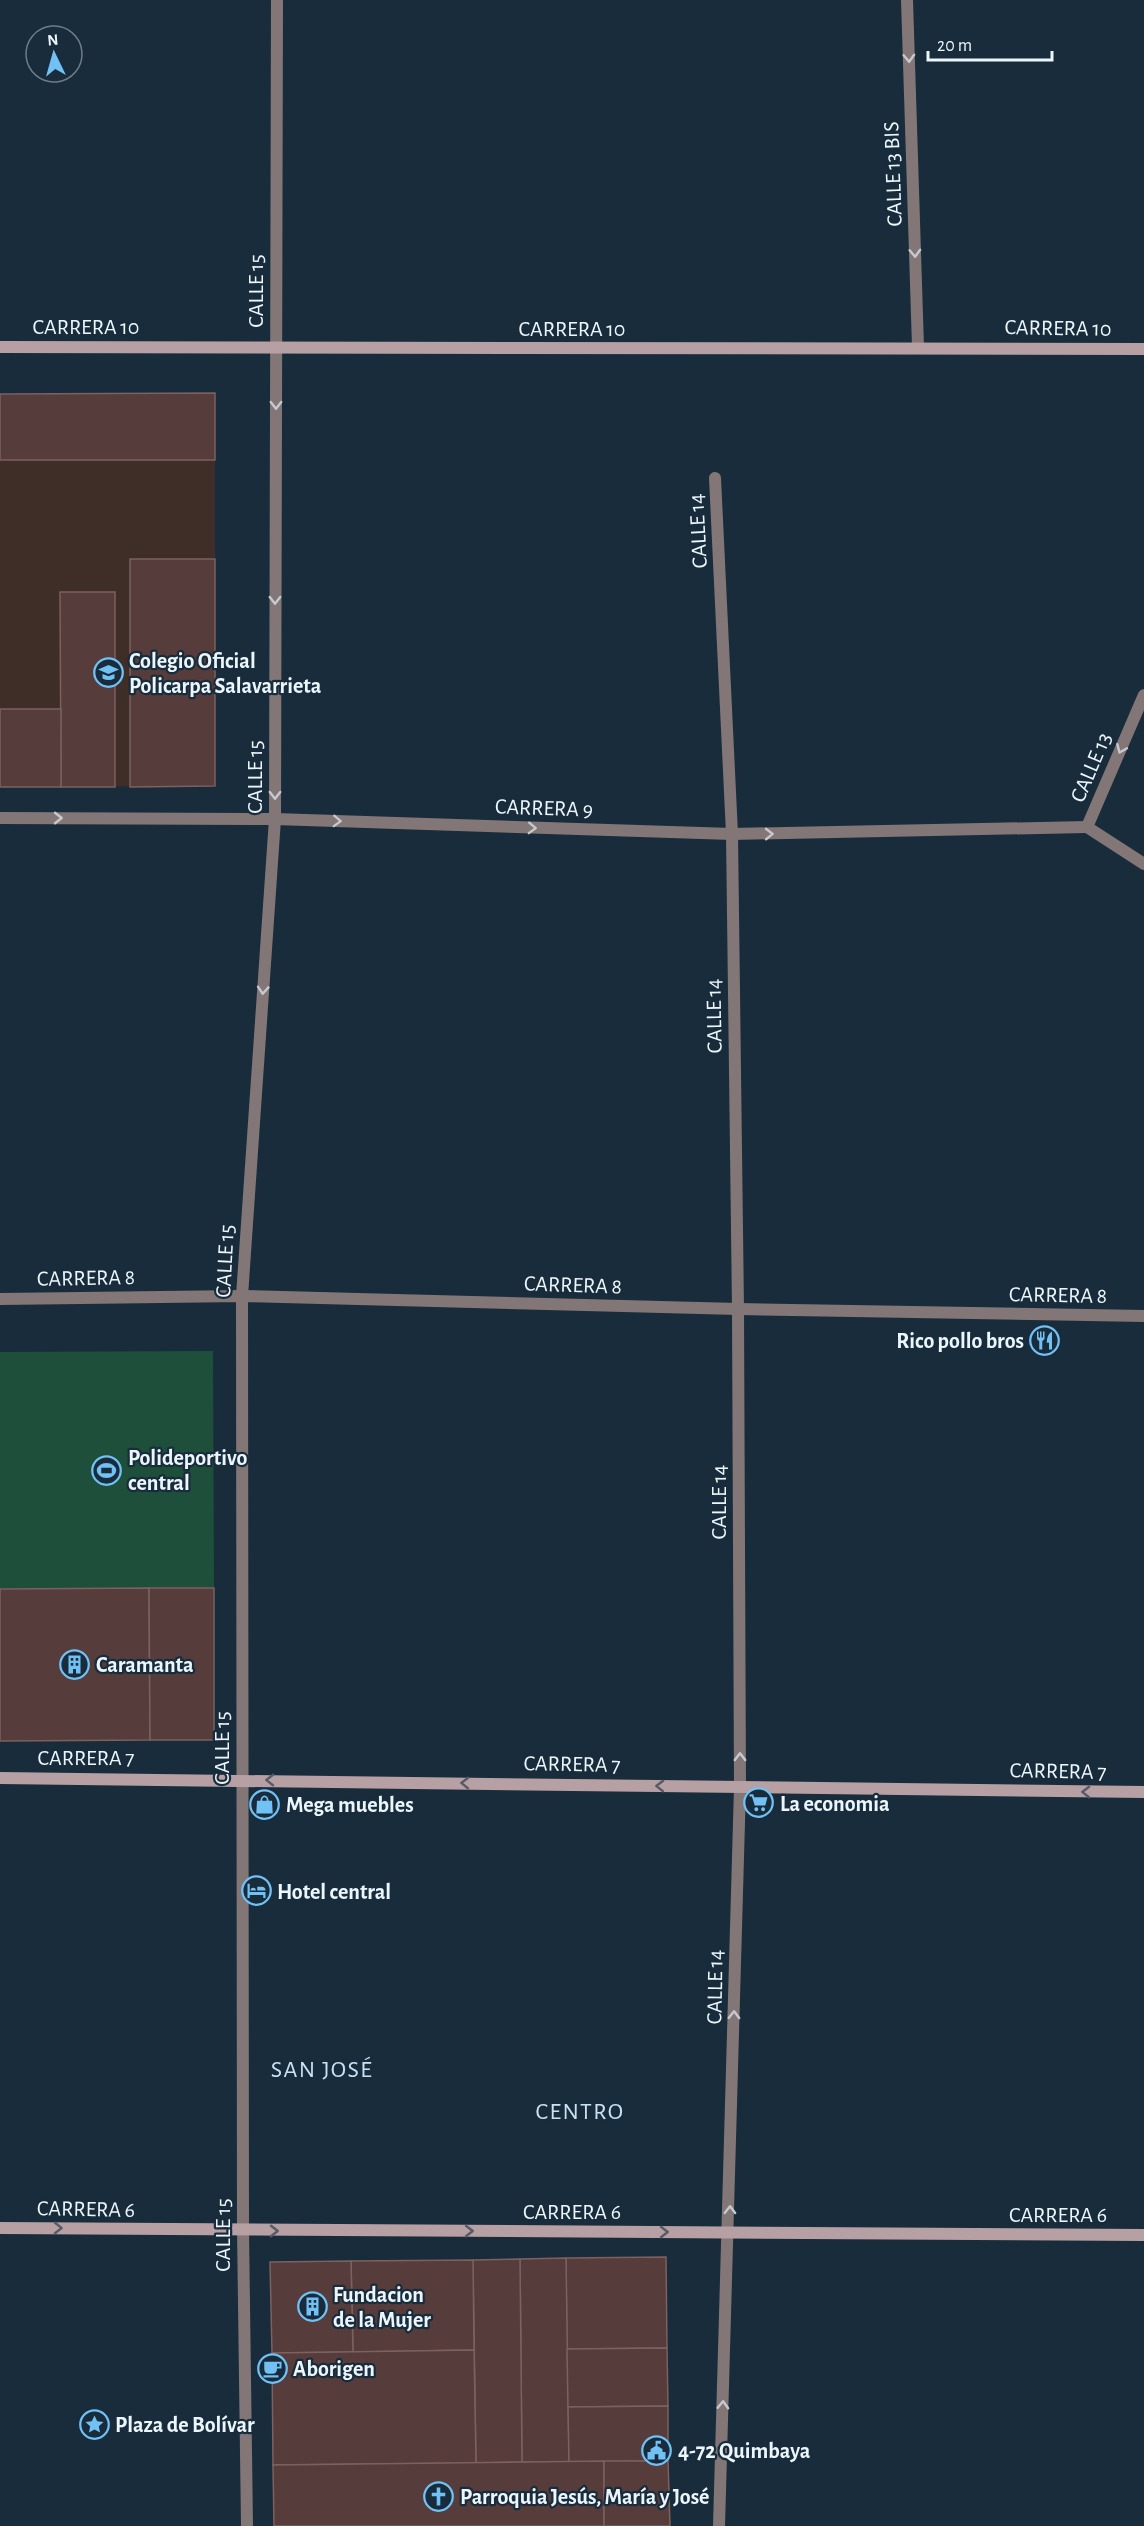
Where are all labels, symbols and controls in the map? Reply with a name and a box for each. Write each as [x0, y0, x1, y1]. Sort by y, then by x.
north arrow [24, 24, 84, 84]
scale bar [928, 24, 1052, 62]
text: N [47, 32, 59, 49]
text: 20 m [937, 37, 972, 55]
one-way arrow [903, 54, 915, 63]
street label: CALLE 13 BIS [880, 121, 906, 227]
one-way arrow [909, 249, 922, 258]
street label: CALLE 15 [245, 254, 267, 328]
street label: CARRERA 10 [33, 316, 139, 338]
street label: CARRERA 10 [1004, 316, 1112, 340]
street label: CARRERA 10 [519, 318, 625, 340]
one-way arrow [270, 400, 282, 409]
street label: CALLE 14 [685, 493, 711, 569]
one-way arrow [269, 595, 281, 604]
place label: Colegio Oficial Policarpa Salavarrieta [129, 650, 322, 697]
school or university icon: Colegio Oficial Policarpa Salavarrieta [92, 657, 124, 689]
street label: CALLE 13 [1066, 729, 1115, 805]
street label: CALLE 15 [244, 740, 266, 814]
one-way arrow [1116, 743, 1128, 754]
one-way arrow [269, 790, 281, 799]
street label: CARRERA 9 [495, 795, 593, 821]
one-way arrow [54, 812, 63, 824]
one-way arrow [333, 815, 342, 827]
one-way arrow [528, 821, 537, 834]
one-way arrow [765, 827, 774, 840]
street label: CALLE 14 [702, 978, 726, 1054]
one-way arrow [257, 985, 270, 994]
street label: CALLE 15 [212, 1224, 238, 1298]
street label: CARRERA 8 [37, 1266, 135, 1290]
street label: CARRERA 8 [524, 1272, 622, 1298]
street label: CARRERA 8 [1009, 1283, 1107, 1307]
restaurant icon: Rico pollo bros [1029, 1324, 1061, 1356]
place label: Rico pollo bros [896, 1330, 1024, 1352]
place label: Polideportivo central [128, 1447, 247, 1494]
sports icon: Polideportivo central [91, 1454, 123, 1486]
street label: CALLE 14 [708, 1465, 730, 1539]
building icon: Caramanta [59, 1648, 91, 1680]
place label: Caramanta [96, 1654, 194, 1676]
street label: CALLE 15 [211, 1711, 233, 1785]
street label: CARRERA 7 [38, 1747, 134, 1769]
street label: CARRERA 7 [523, 1752, 621, 1776]
one-way arrow [734, 1752, 746, 1761]
street label: CARRERA 7 [1009, 1759, 1107, 1783]
one-way arrow [265, 1773, 274, 1786]
one-way arrow [460, 1777, 469, 1789]
one-way arrow [655, 1780, 664, 1792]
one-way arrow [1081, 1786, 1090, 1798]
supermarket icon: La economia [743, 1787, 775, 1819]
shop icon: Mega muebles [249, 1788, 281, 1820]
place label: La economia [780, 1793, 890, 1815]
place label: Mega muebles [286, 1794, 414, 1816]
hotel icon: Hotel central [240, 1875, 272, 1907]
place label: Hotel central [277, 1881, 391, 1903]
street label: CALLE 14 [703, 1949, 727, 2025]
one-way arrow [728, 2010, 741, 2019]
district label: SAN JOSÉ [271, 2056, 373, 2082]
district label: CENTRO [535, 2100, 625, 2124]
street label: CARRERA 6 [37, 2197, 135, 2221]
street label: CALLE 15 [212, 2198, 234, 2272]
street label: CARRERA 6 [523, 2201, 621, 2223]
street label: CARRERA 6 [1009, 2204, 1107, 2226]
one-way arrow [724, 2205, 736, 2214]
one-way arrow [54, 2222, 63, 2234]
one-way arrow [270, 2225, 279, 2237]
one-way arrow [465, 2225, 474, 2237]
one-way arrow [660, 2226, 669, 2238]
place label: Fundacion de la Mujer [333, 2284, 431, 2332]
building icon: Fundacion de la Mujer [296, 2291, 328, 2323]
cafe icon: Aborigen [256, 2352, 288, 2384]
place label: Aborigen [293, 2358, 375, 2380]
one-way arrow [717, 2400, 730, 2409]
place icon: Plaza de Bolívar [78, 2408, 110, 2440]
place label: Plaza de Bolívar [115, 2414, 255, 2436]
public building icon: 4-72 Quimbaya [641, 2434, 673, 2466]
place label: 4-72 Quimbaya [678, 2440, 811, 2463]
church icon: Parroquia Jesús, María y José [423, 2480, 455, 2512]
place label: Parroquia Jesús, María y José [460, 2486, 709, 2509]

